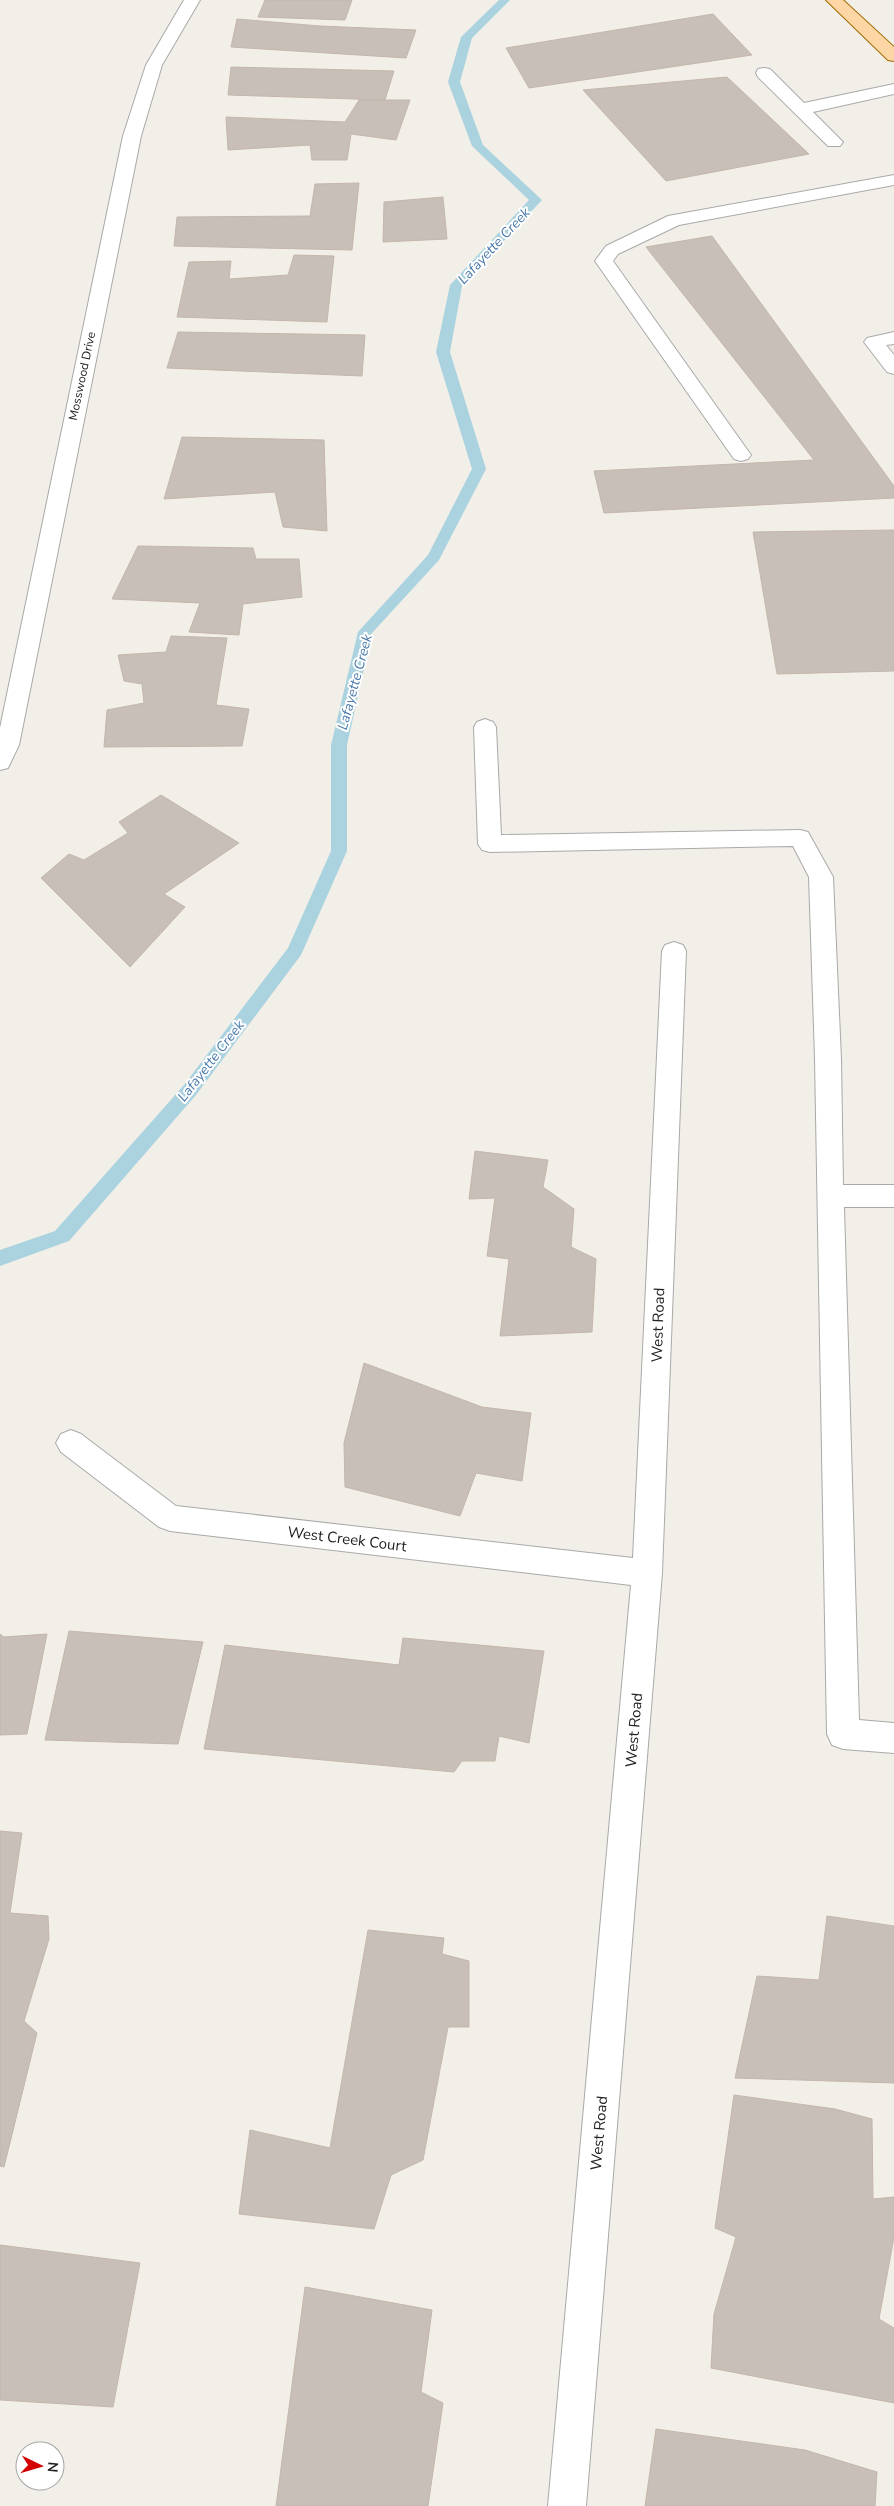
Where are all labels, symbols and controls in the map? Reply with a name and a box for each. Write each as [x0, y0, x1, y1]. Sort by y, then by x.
water label: Lafayette Creek [454, 203, 535, 288]
street label: Mosswood Drive [65, 330, 99, 422]
water label: Lafayette Creek [333, 631, 377, 732]
water label: Lafayette Creek [173, 1016, 249, 1106]
street label: West Road [647, 1287, 669, 1363]
street label: West Creek Court [286, 1522, 408, 1556]
street label: West Road [621, 1692, 647, 1768]
street label: West Road [586, 2095, 612, 2171]
north arrow [15, 2441, 65, 2491]
text: N [43, 2461, 62, 2473]

